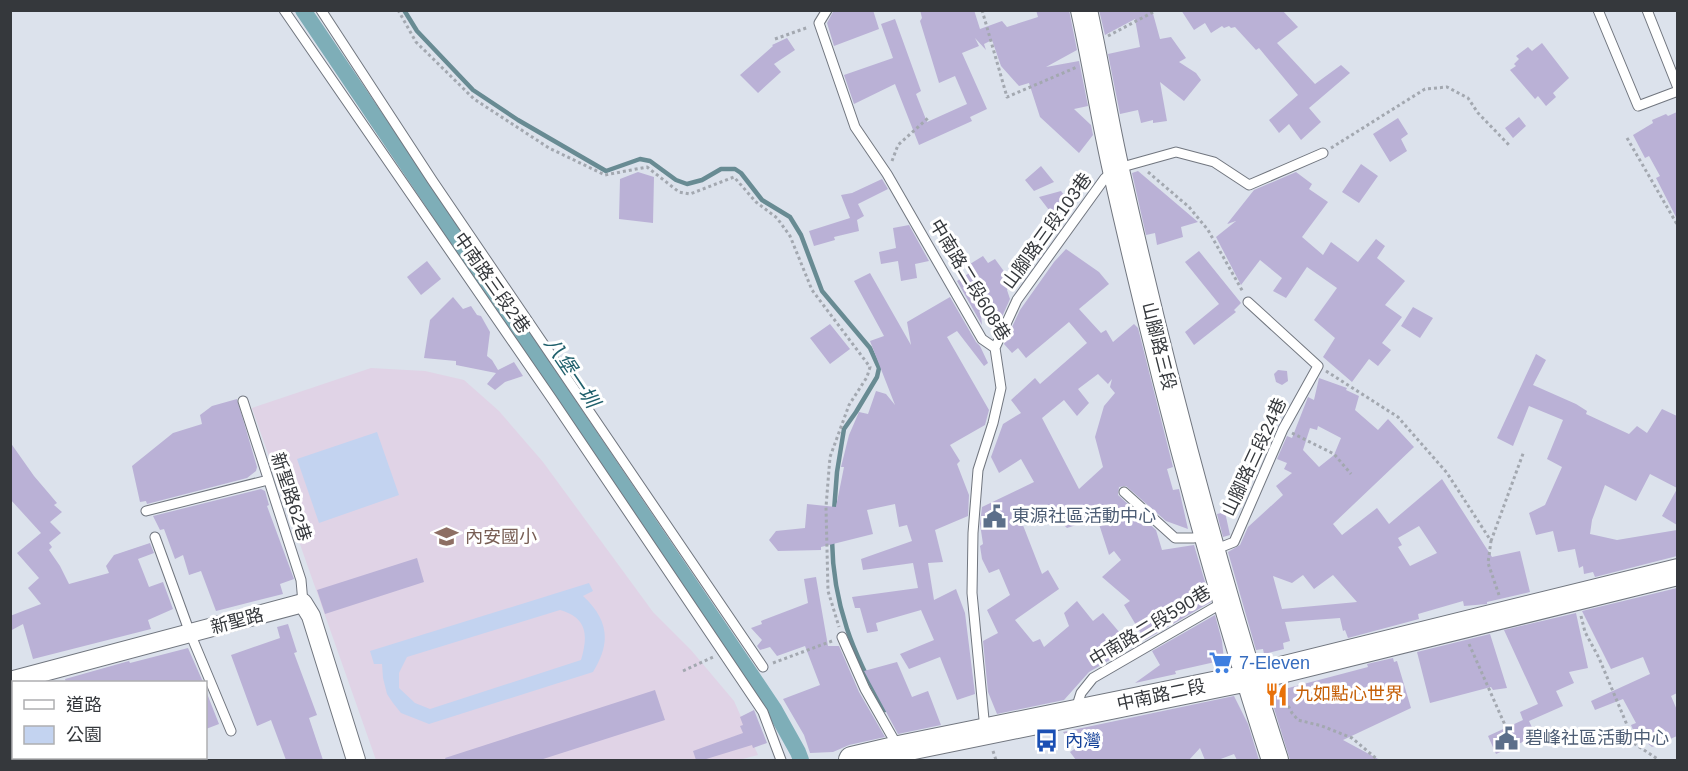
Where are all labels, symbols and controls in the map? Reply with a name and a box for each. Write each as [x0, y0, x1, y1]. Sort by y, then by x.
street label: 山腳路三段103巷 [998, 169, 1096, 293]
street label: 中南路二段608巷 [926, 216, 1014, 344]
street label: 中南路三段2巷 [450, 229, 534, 337]
street label: 山腳路三段 [1138, 300, 1180, 392]
water label: 八堡一圳 [541, 333, 605, 414]
street label: 山腳路三段24巷 [1218, 395, 1290, 519]
street label: 新聖路62巷 [267, 450, 315, 544]
public building icon: 東源社區活動中心 [981, 503, 1007, 529]
place label: 東源社區活動中心 [1012, 506, 1156, 526]
school or university icon: 內安國小 [434, 524, 460, 550]
place label: 內安國小 [465, 527, 537, 547]
street label: 中南路二段590巷 [1086, 582, 1214, 670]
street label: 新聖路 [208, 604, 266, 638]
supermarket icon: 7-Eleven [1208, 650, 1234, 676]
place label: 7-Eleven [1239, 653, 1310, 673]
street label: 中南路二段 [1115, 676, 1207, 714]
legend [12, 681, 207, 759]
restaurant icon: 九如點心世界 [1264, 681, 1290, 707]
place label: 九如點心世界 [1295, 684, 1403, 704]
text: 道路 [66, 695, 102, 715]
text: 公園 [66, 725, 102, 745]
public building icon: 碧峰社區活動中心 [1494, 725, 1520, 751]
bus stop icon: 內灣 [1034, 728, 1060, 754]
place label: 碧峰社區活動中心 [1525, 728, 1669, 748]
place label: 內灣 [1065, 731, 1101, 751]

